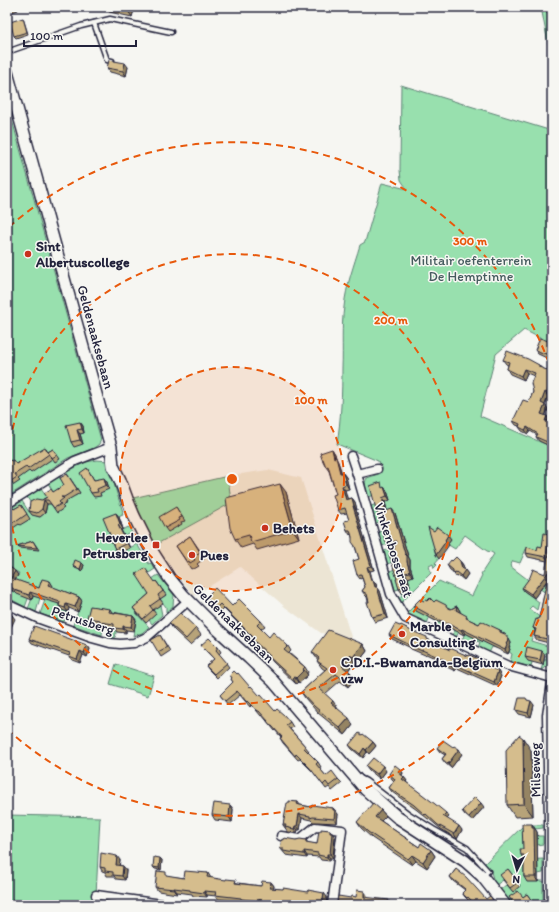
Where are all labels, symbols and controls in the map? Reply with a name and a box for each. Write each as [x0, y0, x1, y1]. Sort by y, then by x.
scale bar [24, 22, 136, 48]
text: 100 m [30, 29, 63, 43]
text: 300 m [453, 234, 488, 248]
place label: Sint Albertuscollege [35, 238, 130, 271]
marker: Sint Albertuscollege [23, 249, 33, 259]
park label: Militair oefenterrein De Hemptinne [411, 252, 532, 285]
street label: Geldenaaksebaan [73, 283, 118, 391]
text: 200 m [374, 313, 409, 327]
text: 100 m [294, 393, 328, 407]
centre of rings [225, 472, 239, 486]
street label: Vinkenbosstraat [370, 501, 417, 600]
place label: Behets [273, 520, 314, 537]
marker: Behets [260, 523, 270, 533]
place label: Heverlee Petrusberg [83, 529, 149, 562]
marker: Heverlee Petrusberg [151, 540, 161, 550]
place label: Pues [200, 547, 229, 564]
marker: Pues [187, 550, 197, 560]
street label: Geldenaaksebaan [189, 580, 278, 667]
street label: Petrusberg [49, 602, 117, 639]
place label: Marble Consulting [410, 618, 476, 651]
marker: Marble Consulting [397, 629, 407, 639]
place label: C.D.I.-Bwamanda-Belgium vzw [341, 654, 503, 687]
marker: C.D.I.-Bwamanda-Belgium vzw [328, 665, 338, 675]
street label: Milseweg [527, 742, 544, 798]
north arrow [497, 850, 537, 890]
text: N [512, 873, 520, 886]

